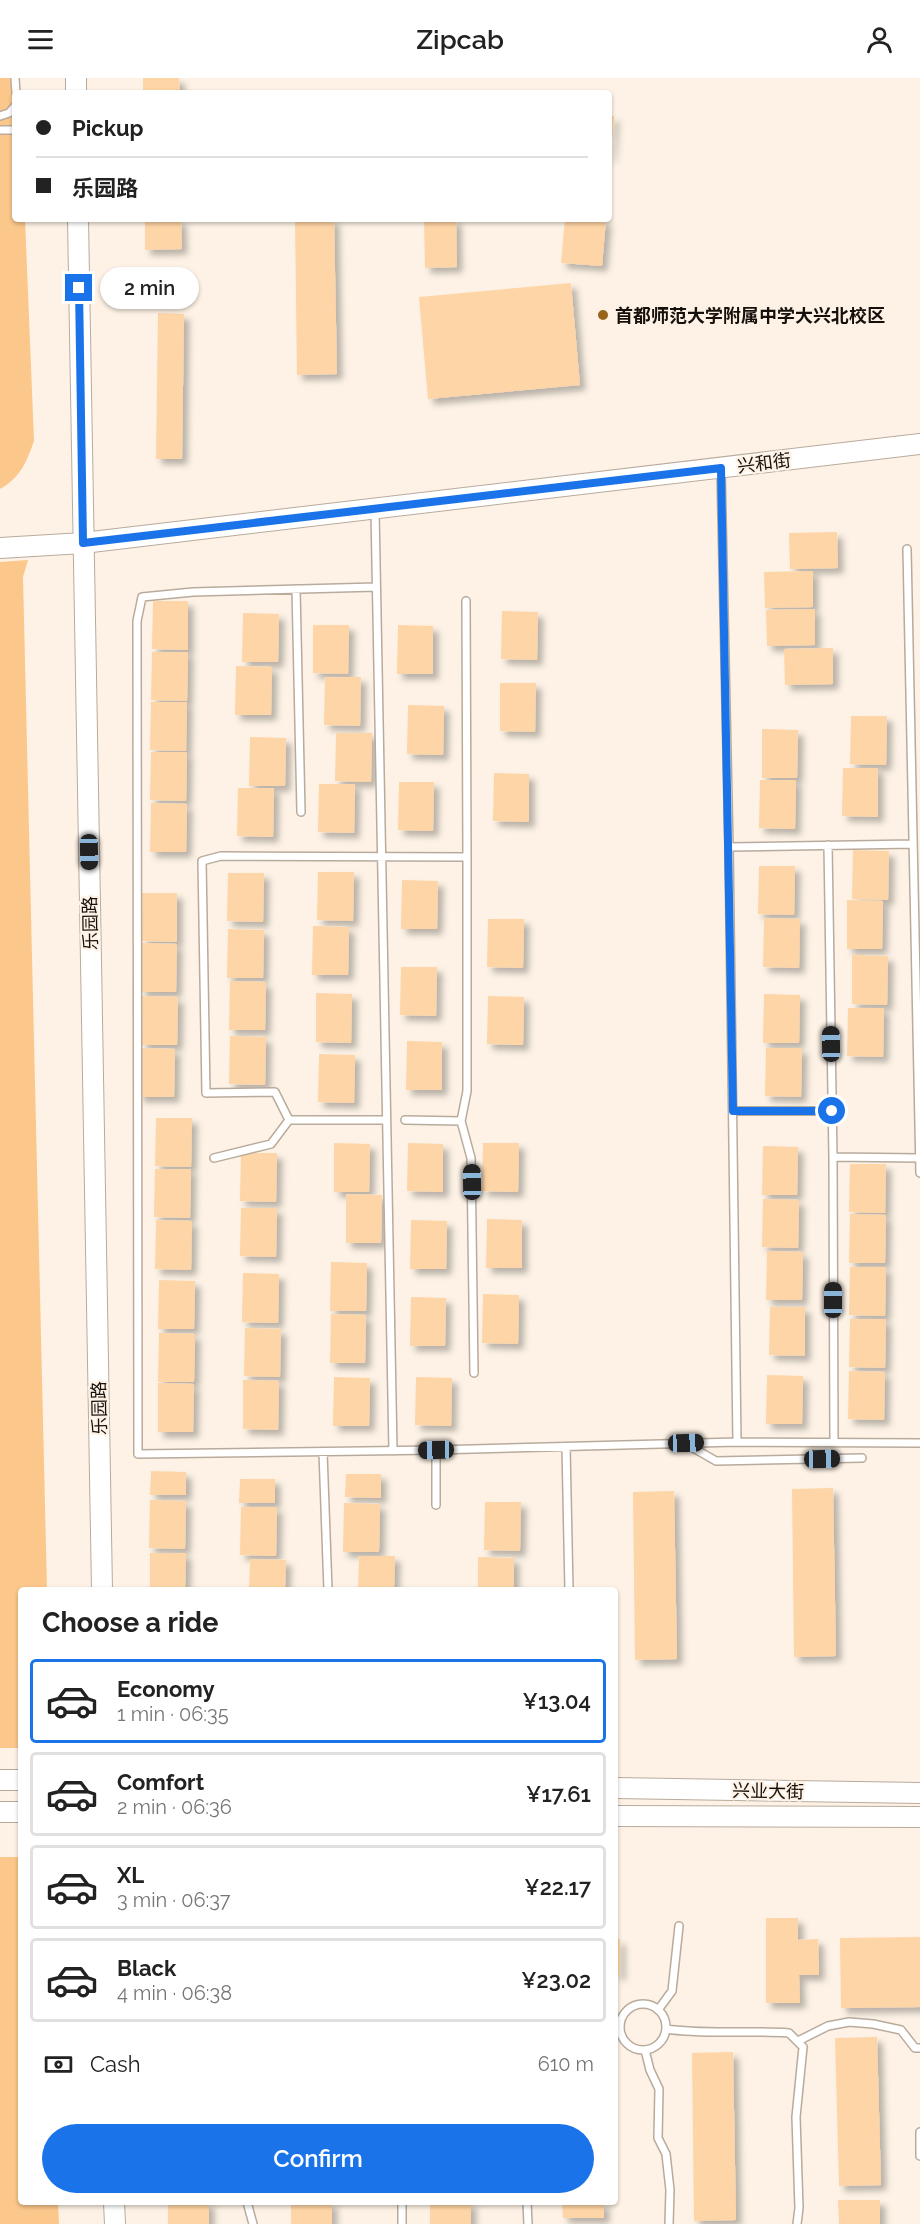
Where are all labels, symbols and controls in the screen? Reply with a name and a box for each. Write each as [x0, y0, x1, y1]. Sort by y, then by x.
icon: menu [24, 23, 57, 56]
icon: person [863, 23, 896, 56]
text: Zipcab [416, 24, 504, 55]
text: Pickup [72, 115, 144, 141]
text: 乐园路 [72, 175, 138, 201]
callout: 2 min [100, 267, 199, 309]
route end [65, 274, 92, 301]
text: 2 min [124, 276, 175, 300]
place label: 首都师范大学附属中学大兴北校区 [615, 305, 885, 326]
marker: 首都师范大学附属中学大兴北校区 [596, 308, 610, 322]
street label: 兴和街 [736, 449, 792, 477]
car [80, 834, 98, 870]
street label: 乐园路 [79, 896, 101, 950]
car [822, 1026, 840, 1062]
route start [818, 1097, 845, 1124]
car [463, 1164, 481, 1200]
car [824, 1282, 842, 1318]
street label: 乐园路 [88, 1381, 110, 1435]
car [668, 1433, 704, 1453]
car [418, 1441, 454, 1459]
car [804, 1450, 840, 1468]
text: Choose a ride [42, 1607, 218, 1638]
icon: car [45, 1674, 99, 1728]
text: Economy [117, 1676, 215, 1702]
text: ¥13.04 [523, 1688, 591, 1714]
text: 1 min · 06:35 [117, 1702, 229, 1726]
icon: car [45, 1767, 99, 1821]
text: Comfort [117, 1769, 204, 1795]
street label: 兴业大街 [732, 1780, 804, 1802]
text: ¥17.61 [526, 1781, 591, 1807]
text: 2 min · 06:36 [117, 1795, 232, 1819]
icon: car [45, 1860, 99, 1914]
text: XL [117, 1862, 144, 1888]
text: ¥22.17 [524, 1874, 591, 1900]
text: 3 min · 06:37 [117, 1888, 231, 1912]
icon: car [45, 1953, 99, 2007]
text: Black [117, 1955, 176, 1981]
text: ¥23.02 [521, 1967, 591, 1993]
text: 4 min · 06:38 [117, 1981, 232, 2005]
icon: cash [42, 2048, 75, 2081]
text: Cash [90, 2051, 141, 2077]
text: 610 m [538, 2052, 594, 2076]
button: Confirm [42, 2124, 594, 2193]

